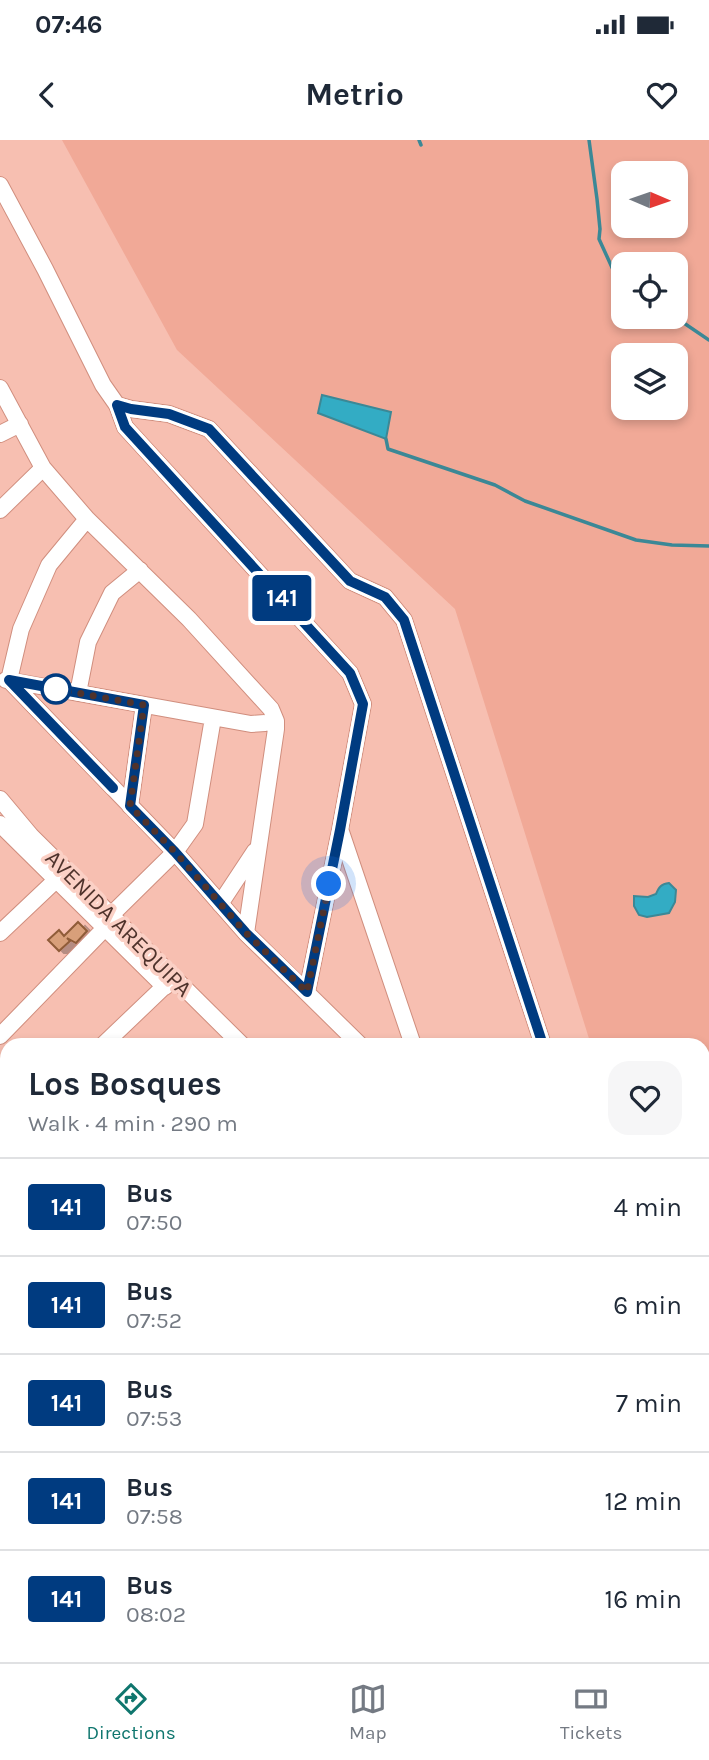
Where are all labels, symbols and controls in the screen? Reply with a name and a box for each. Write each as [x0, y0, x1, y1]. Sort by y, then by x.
text: 07:46 [35, 9, 103, 40]
icon: back [28, 76, 66, 114]
text: Metrio [305, 76, 404, 113]
icon: heart [643, 76, 681, 114]
north arrow [611, 161, 688, 238]
map controls [611, 161, 688, 420]
button: locate [611, 252, 688, 329]
button: layers [611, 343, 688, 420]
line badge: 141 [242, 575, 322, 621]
text: 141 [266, 584, 298, 612]
unlabelled marker [41, 674, 71, 704]
street label: AVENIDA AREQUIPA [40, 844, 198, 1002]
your location [311, 866, 346, 901]
button: heart [608, 1061, 682, 1135]
text: Los Bosques [28, 1065, 222, 1103]
text: Walk · 4 min · 290 m [28, 1110, 238, 1137]
text: Bus [126, 1178, 173, 1209]
text: 4 min [614, 1192, 682, 1223]
text: 141 [51, 1193, 82, 1221]
text: 07:50 [126, 1209, 182, 1236]
text: Bus [126, 1276, 173, 1307]
text: 6 min [613, 1290, 682, 1321]
text: 141 [51, 1291, 82, 1319]
text: 07:52 [126, 1307, 182, 1334]
text: Bus [126, 1374, 173, 1405]
text: 7 min [616, 1388, 682, 1419]
text: 141 [51, 1389, 82, 1417]
text: 07:53 [126, 1405, 182, 1432]
text: Bus [126, 1472, 173, 1503]
text: 12 min [604, 1486, 682, 1517]
text: 141 [51, 1487, 82, 1515]
text: 07:58 [126, 1503, 183, 1530]
text: Bus [126, 1570, 173, 1601]
text: 16 min [605, 1584, 682, 1615]
text: 141 [51, 1585, 82, 1613]
text: 08:02 [126, 1601, 186, 1628]
tab: Directions [87, 1680, 176, 1744]
tab: Map [349, 1680, 387, 1744]
tab: Tickets [560, 1680, 622, 1744]

